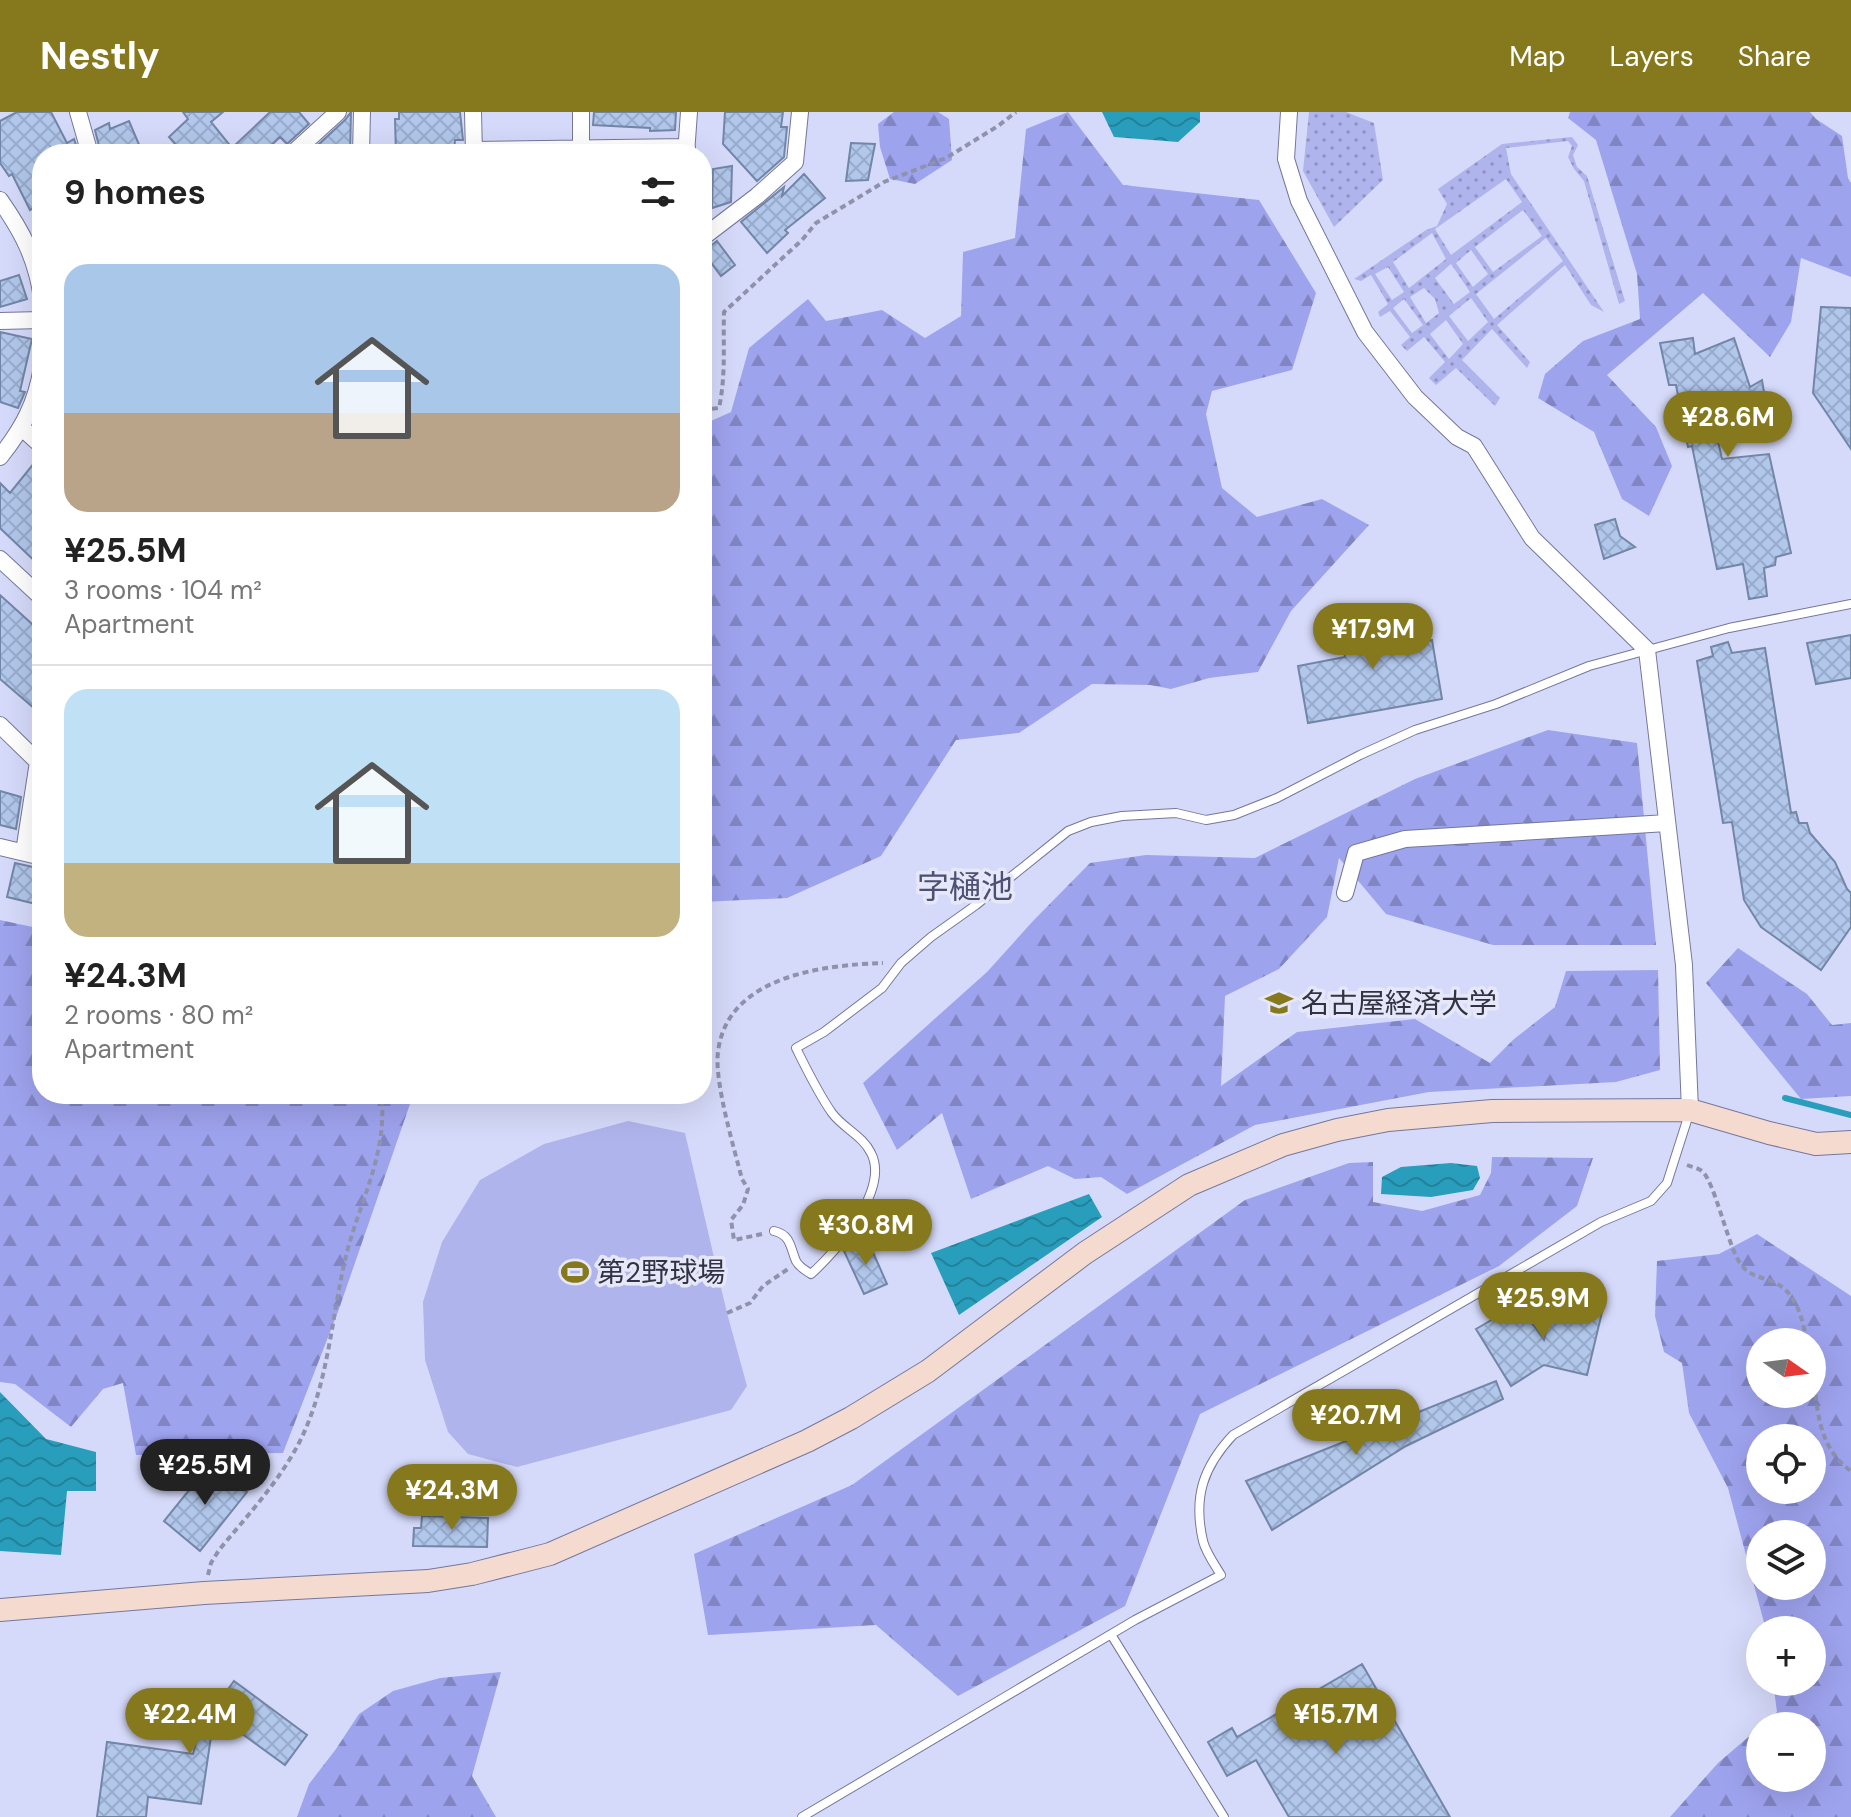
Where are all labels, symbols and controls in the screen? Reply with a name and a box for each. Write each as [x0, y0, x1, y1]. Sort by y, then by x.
text: Nestly [40, 31, 160, 81]
text: Map [1509, 38, 1566, 75]
text: Layers [1610, 38, 1694, 75]
text: Share [1738, 38, 1811, 75]
text: 9 homes [64, 170, 206, 215]
icon: filters [636, 170, 680, 214]
icon: home [300, 316, 444, 460]
pin: ¥28.6M [1663, 391, 1793, 459]
text: ¥28.6M [1681, 400, 1775, 434]
text: ¥25.5M [64, 528, 187, 573]
text: 3 rooms · 104 m² [64, 573, 262, 607]
pin: ¥17.9M [1308, 603, 1438, 671]
text: Apartment [64, 607, 195, 641]
text: ¥17.9M [1331, 612, 1415, 646]
icon: home [300, 741, 444, 885]
district label: 字樋池 [917, 866, 1013, 908]
text: ¥24.3M [64, 953, 187, 998]
place label: 名古屋経済大学 [1301, 985, 1497, 1022]
school or university icon: 名古屋経済大学 [1264, 988, 1294, 1018]
text: 2 rooms · 80 m² [64, 998, 253, 1032]
text: Apartment [64, 1032, 195, 1066]
pin: ¥30.8M [801, 1199, 931, 1267]
text: ¥30.8M [818, 1208, 914, 1242]
place label: 第2野球場 [597, 1254, 725, 1291]
sports icon: 第2野球場 [560, 1257, 590, 1287]
pin: ¥25.9M [1478, 1272, 1608, 1340]
text: ¥25.9M [1496, 1281, 1590, 1315]
north arrow [1746, 1328, 1826, 1408]
map controls [1746, 1328, 1826, 1792]
pin: ¥20.7M [1291, 1389, 1421, 1457]
text: ¥20.7M [1310, 1398, 1402, 1432]
button: locate [1746, 1424, 1826, 1504]
pin: ¥25.5M [140, 1439, 270, 1507]
text: ¥25.5M [158, 1448, 252, 1482]
pin: ¥24.3M [387, 1464, 517, 1532]
text: ¥24.3M [405, 1473, 499, 1507]
button: layers [1746, 1520, 1826, 1600]
button: + [1746, 1616, 1826, 1696]
pin: ¥22.4M [125, 1688, 255, 1756]
pin: ¥15.7M [1271, 1688, 1401, 1756]
text: ¥22.4M [143, 1697, 237, 1731]
text: ¥15.7M [1293, 1697, 1379, 1731]
button: − [1746, 1712, 1826, 1792]

